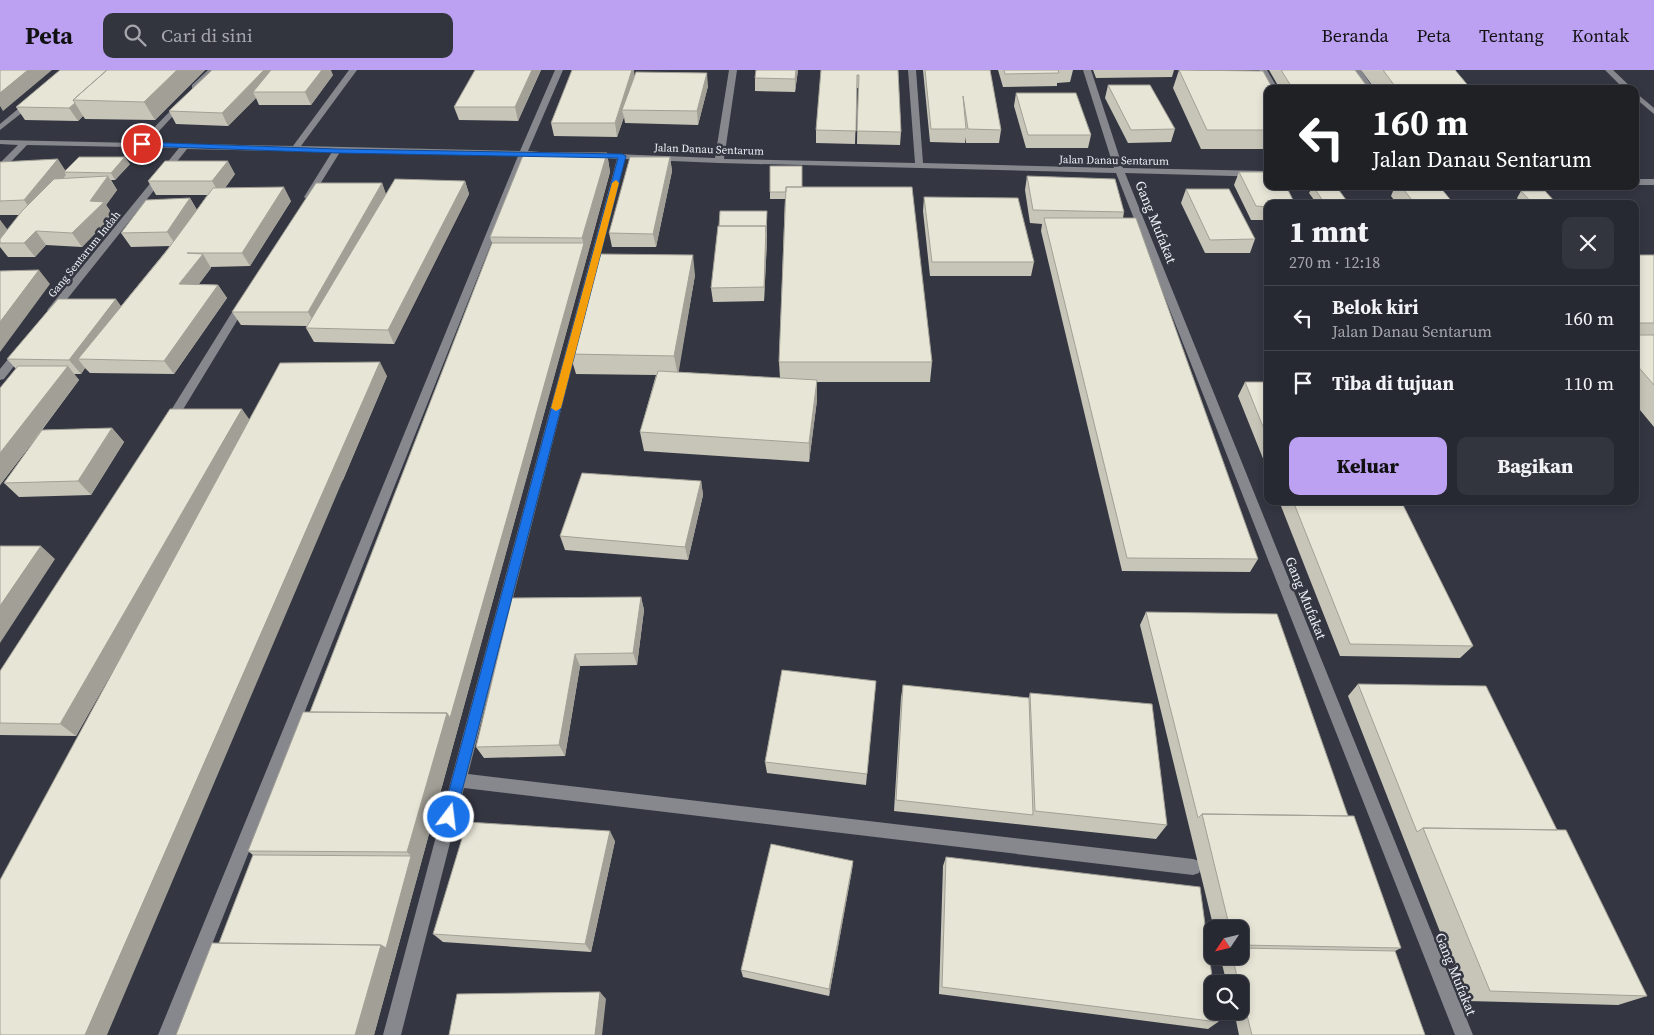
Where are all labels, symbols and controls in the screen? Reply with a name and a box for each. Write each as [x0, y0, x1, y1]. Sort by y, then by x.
search box [103, 13, 453, 58]
text: Peta [25, 19, 73, 52]
icon: search [121, 21, 149, 49]
text: Cari di sini [161, 22, 253, 48]
text: Beranda [1321, 23, 1389, 48]
text: Peta [1417, 23, 1451, 48]
text: Tentang [1479, 23, 1544, 48]
text: Kontak [1572, 23, 1629, 48]
text: 160 m [1372, 99, 1468, 147]
icon: left [1289, 105, 1354, 170]
pin [121, 123, 163, 165]
icon: arrive [128, 130, 156, 158]
street label: Jalan Danau Sentarum [653, 140, 764, 159]
text: Jalan Danau Sentarum [1372, 144, 1592, 174]
street label: Jalan Danau Sentarum [1058, 152, 1169, 169]
street label: Gang Mufakat [1130, 178, 1182, 267]
street label: Gang Sentarum Indah [45, 207, 124, 301]
text: 1 mnt [1289, 211, 1368, 252]
button: close [1562, 217, 1614, 269]
text: 270 m · 12:18 [1289, 251, 1380, 273]
text: Belok kiri [1332, 294, 1419, 320]
icon: left [1289, 304, 1317, 332]
text: 160 m [1564, 305, 1614, 331]
text: Jalan Danau Sentarum [1332, 320, 1492, 342]
icon: arrive [1289, 369, 1317, 397]
text: Tiba di tujuan [1332, 370, 1454, 396]
text: 110 m [1564, 370, 1614, 396]
button: Keluar [1289, 437, 1447, 495]
button: Bagikan [1457, 437, 1614, 495]
street label: Gang Mufakat [1280, 554, 1332, 643]
position arrow [422, 790, 474, 842]
north arrow [1204, 920, 1249, 965]
map controls [1204, 920, 1249, 1020]
street label: Gang Mufakat [1430, 930, 1482, 1019]
button: search [1204, 975, 1249, 1020]

